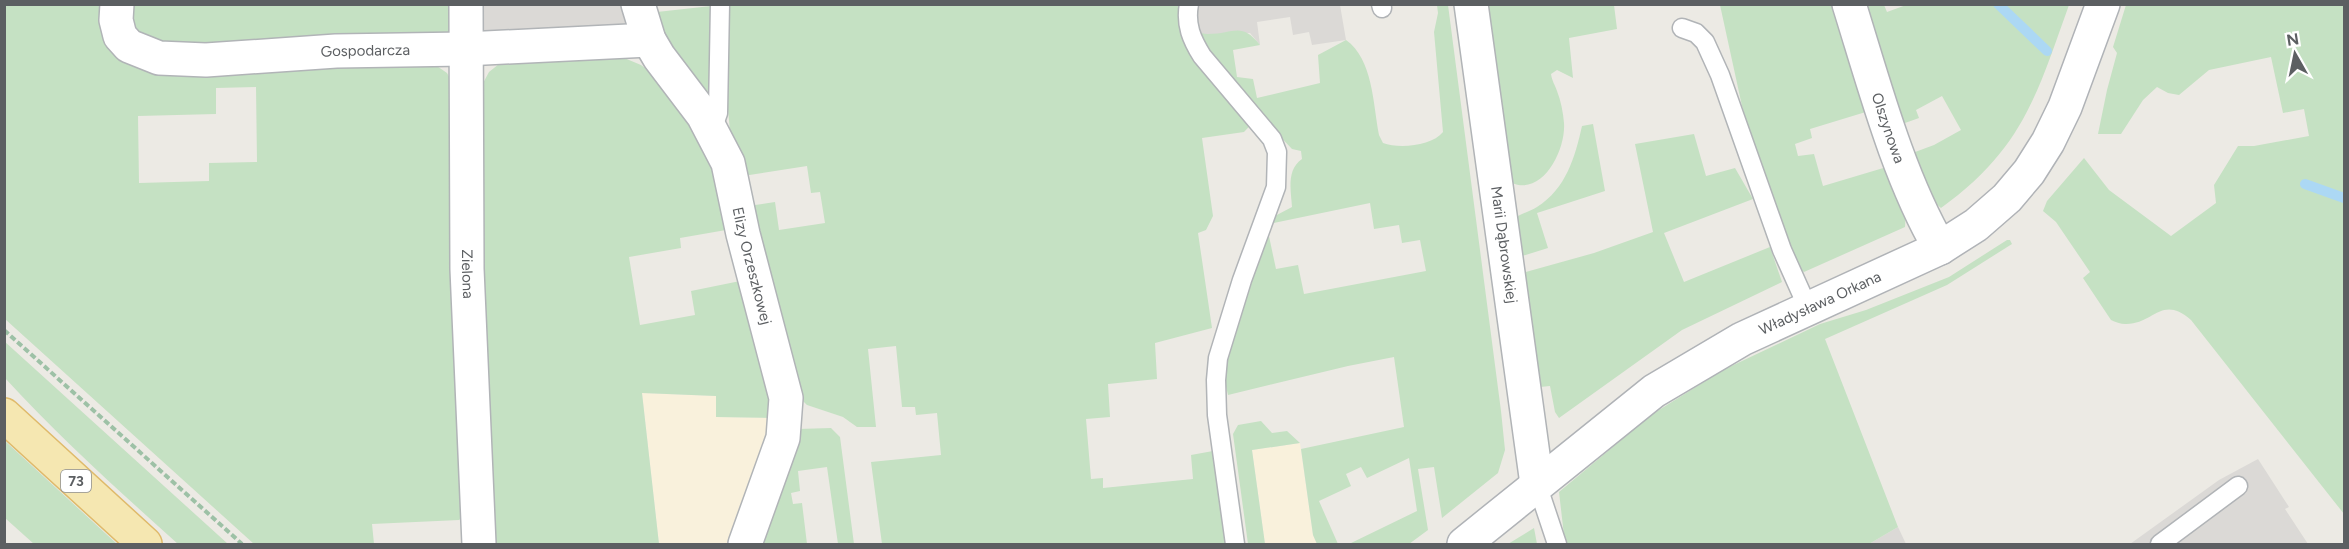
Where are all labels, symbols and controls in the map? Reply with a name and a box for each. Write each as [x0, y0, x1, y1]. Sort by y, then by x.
north arrow [2265, 24, 2325, 84]
text: N [2285, 29, 2300, 50]
street label: Gospodarcza [320, 41, 410, 61]
street label: Olszynowa [1868, 90, 1909, 166]
street label: Marii Dąbrowskiej [1487, 185, 1521, 305]
street label: Elizy Orzeszkowej [729, 205, 775, 327]
street label: Zielona [458, 249, 477, 299]
street label: Władysława Orkana [1756, 267, 1884, 339]
road number: 73 [61, 470, 91, 492]

